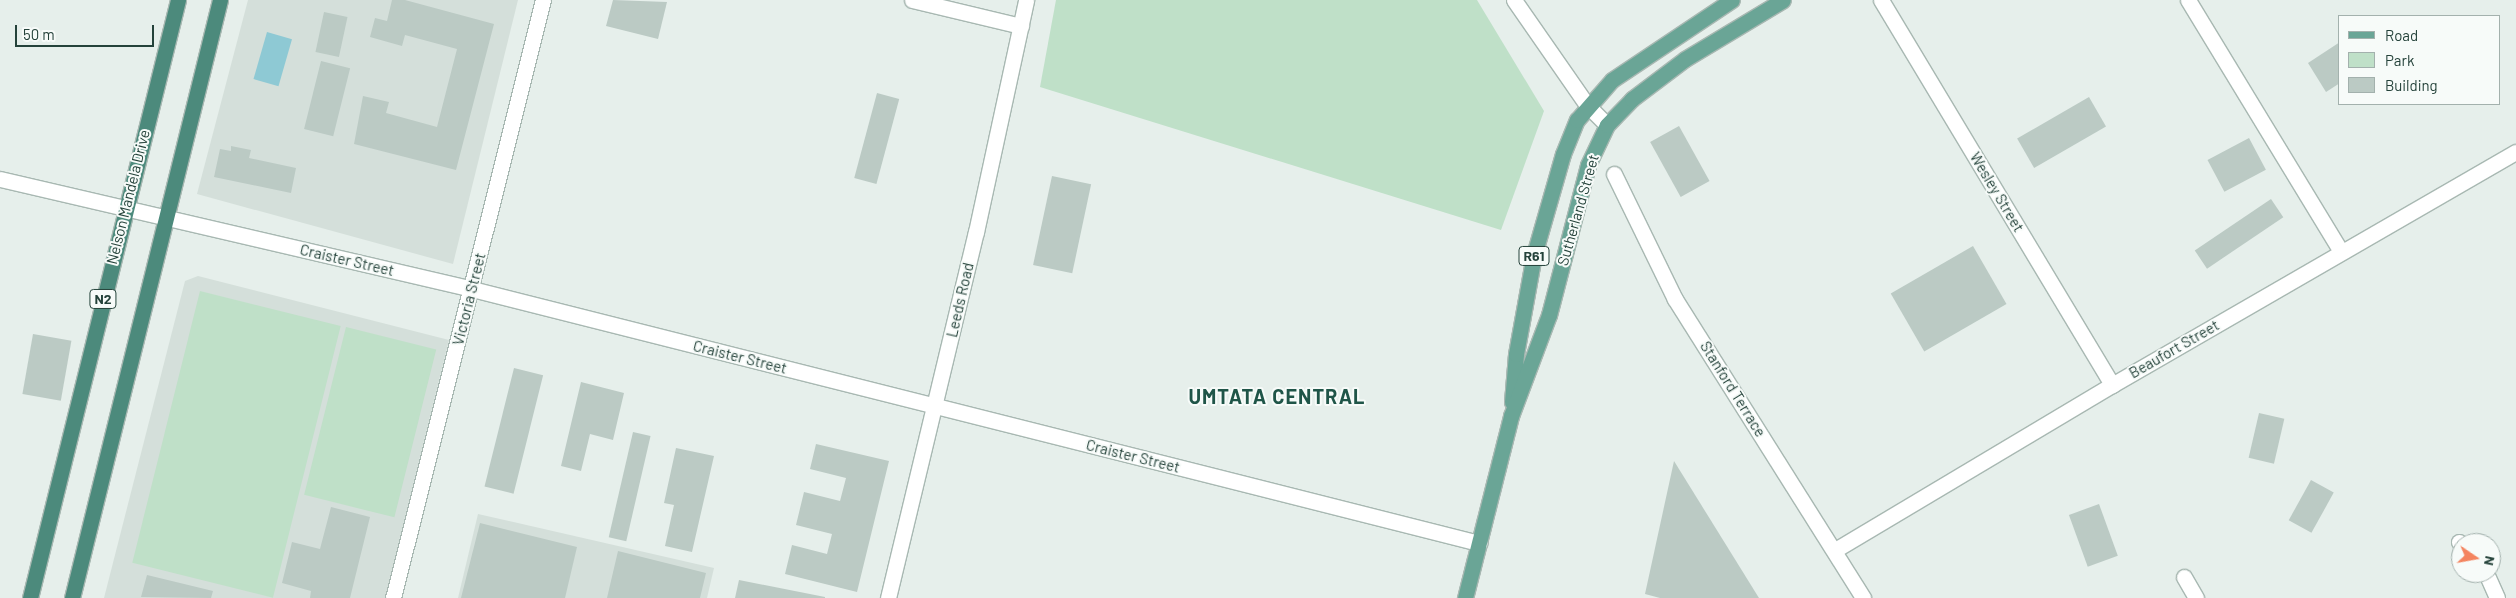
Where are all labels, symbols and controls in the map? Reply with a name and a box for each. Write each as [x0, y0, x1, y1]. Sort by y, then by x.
scale bar [18, 15, 156, 47]
legend [2338, 15, 2501, 105]
text: 50 m [23, 25, 55, 43]
text: Road [2385, 26, 2418, 44]
text: Park [2385, 51, 2414, 69]
text: Building [2385, 76, 2438, 94]
street label: Nelson Mandela Drive [103, 128, 153, 266]
street label: Wesley Street [1966, 149, 2028, 235]
street label: Sutherland Street [1554, 152, 1602, 268]
street label: Craister Street [298, 240, 396, 280]
road number: R61 [1518, 245, 1550, 268]
street label: Victoria Street [449, 251, 489, 347]
street label: Leeds Road [943, 261, 977, 339]
road number: N2 [89, 288, 117, 310]
street label: Beaufort Street [2126, 316, 2222, 382]
street label: Craister Street [691, 337, 789, 377]
street label: Stanford Terrace [1696, 338, 1770, 440]
district label: UMTATA CENTRAL [1187, 384, 1367, 408]
street label: Craister Street [1084, 436, 1182, 476]
north arrow [2451, 533, 2501, 583]
text: N [2481, 555, 2499, 567]

